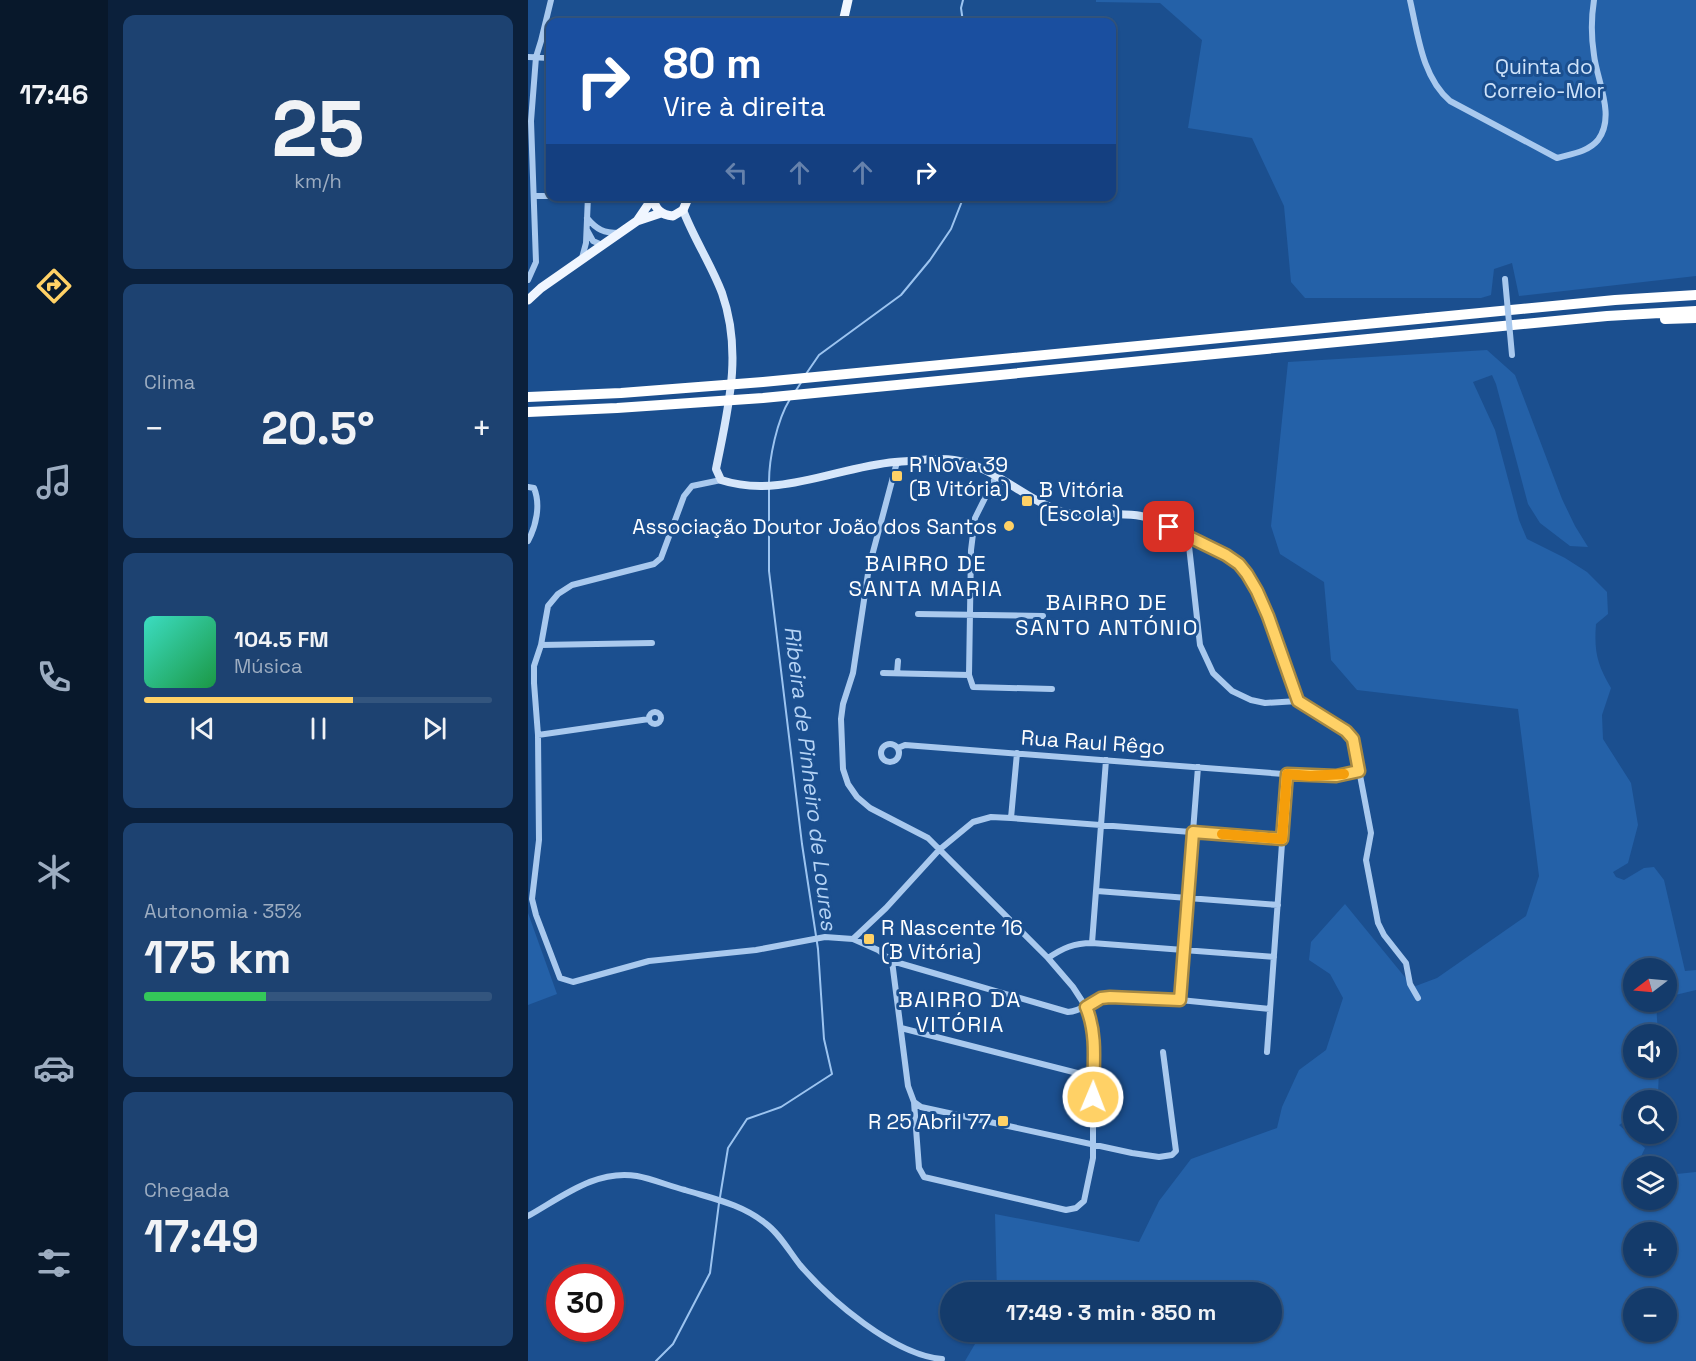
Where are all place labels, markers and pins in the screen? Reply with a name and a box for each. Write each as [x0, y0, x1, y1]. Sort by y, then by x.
place label: R Nova 39 (B Vitória) [909, 451, 1009, 502]
marker: R Nova 39 (B Vitória) [890, 469, 904, 483]
place label: B Vitória (Escola) [1039, 476, 1124, 527]
marker: B Vitória (Escola) [1020, 494, 1034, 508]
pin [1143, 501, 1194, 552]
place label: Associação Doutor João dos Santos [632, 513, 997, 540]
marker: Associação Doutor João dos Santos [1002, 519, 1016, 533]
place label: R Nascente 16 (B Vitória) [881, 914, 1023, 965]
marker: R Nascente 16 (B Vitória) [862, 932, 876, 946]
place label: R 25 Abril 77 [868, 1108, 991, 1135]
marker: R 25 Abril 77 [996, 1114, 1010, 1128]

